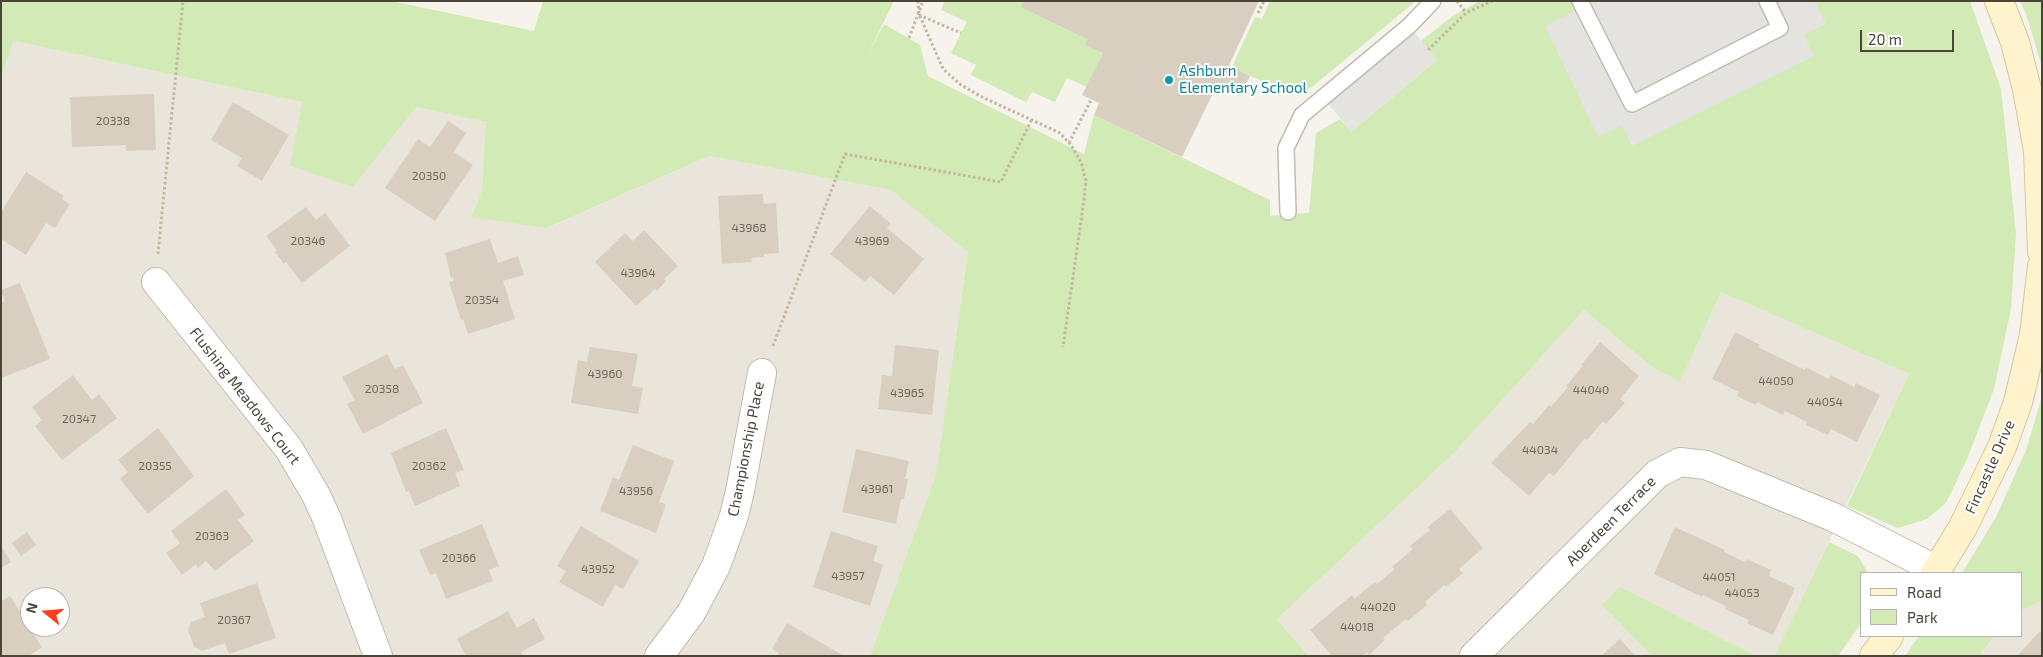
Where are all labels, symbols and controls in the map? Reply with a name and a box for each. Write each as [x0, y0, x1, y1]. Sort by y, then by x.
scale bar [1863, 20, 1957, 52]
text: 20 m [1868, 30, 1902, 48]
place label: Ashburn Elementary School [1179, 62, 1307, 97]
marker: Ashburn Elementary School [1163, 74, 1175, 86]
house number: 20338 [96, 114, 130, 128]
house number: 20350 [412, 169, 446, 183]
house number: 43968 [731, 221, 767, 235]
house number: 20346 [291, 234, 325, 248]
house number: 43969 [855, 234, 889, 248]
house number: 43964 [620, 266, 656, 280]
house number: 20354 [465, 293, 499, 307]
street label: Flushing Meadows Court [186, 324, 304, 468]
house number: 43960 [587, 367, 623, 381]
house number: 44050 [1758, 374, 1794, 388]
street label: Championship Place [724, 380, 768, 518]
house number: 20358 [365, 382, 399, 396]
house number: 44040 [1573, 383, 1609, 397]
house number: 43965 [890, 386, 924, 400]
house number: 44054 [1807, 395, 1843, 409]
house number: 20347 [62, 412, 96, 426]
street label: Fincastle Drive [1961, 417, 2019, 517]
house number: 44034 [1522, 443, 1558, 457]
house number: 20355 [138, 459, 172, 473]
house number: 20362 [412, 459, 446, 473]
street label: Aberdeen Terrace [1562, 472, 1660, 570]
house number: 43961 [861, 482, 893, 496]
house number: 43956 [619, 484, 653, 498]
house number: 20363 [195, 529, 229, 543]
house number: 20366 [442, 551, 476, 565]
house number: 43952 [581, 562, 615, 576]
house number: 43957 [831, 569, 865, 583]
house number: 44051 [1702, 570, 1736, 584]
legend [1860, 572, 2023, 637]
text: Road [1907, 583, 1942, 601]
house number: 44053 [1724, 586, 1760, 600]
north arrow [20, 587, 70, 637]
text: N [22, 600, 41, 615]
house number: 44020 [1360, 600, 1396, 614]
text: Park [1907, 608, 1938, 626]
house number: 20367 [217, 613, 251, 627]
house number: 44018 [1340, 620, 1374, 634]

